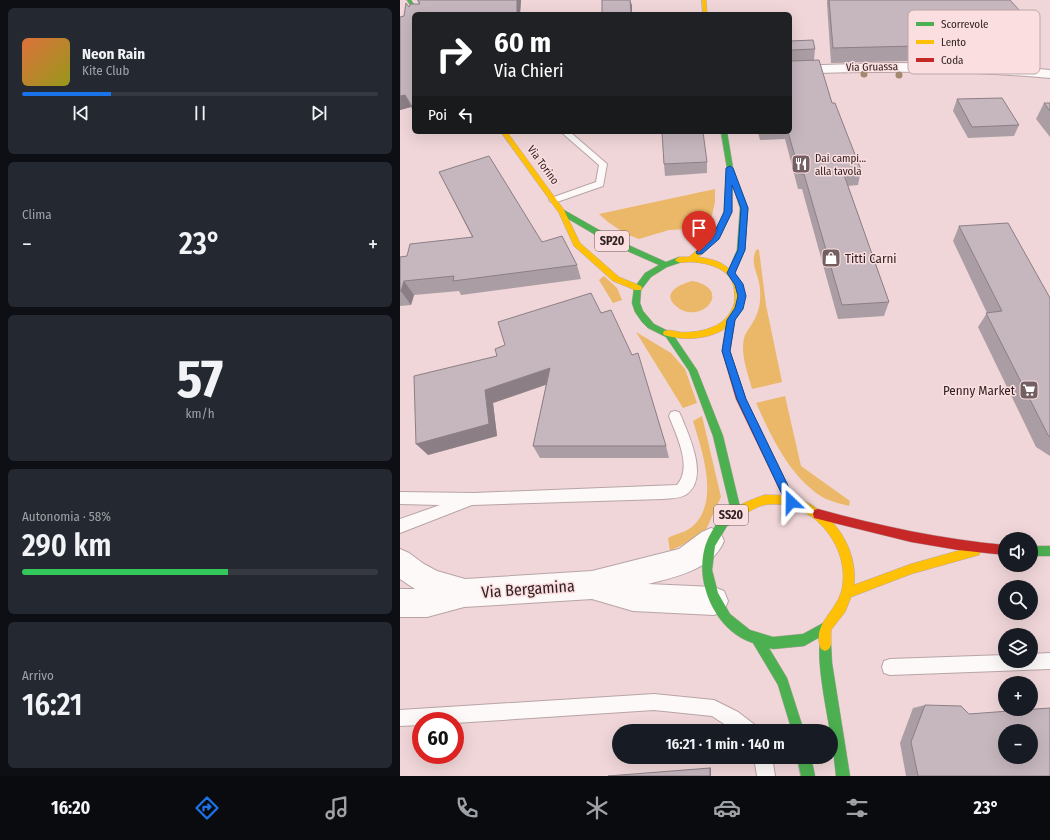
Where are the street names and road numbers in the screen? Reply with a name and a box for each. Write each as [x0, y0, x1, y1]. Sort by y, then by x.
street label: Via Gruassa [846, 60, 898, 74]
street label: Via Torino [525, 143, 562, 187]
road number: SP20 [595, 231, 629, 251]
road number: SS20 [714, 505, 748, 525]
street label: Via Bergamina [481, 576, 575, 602]

